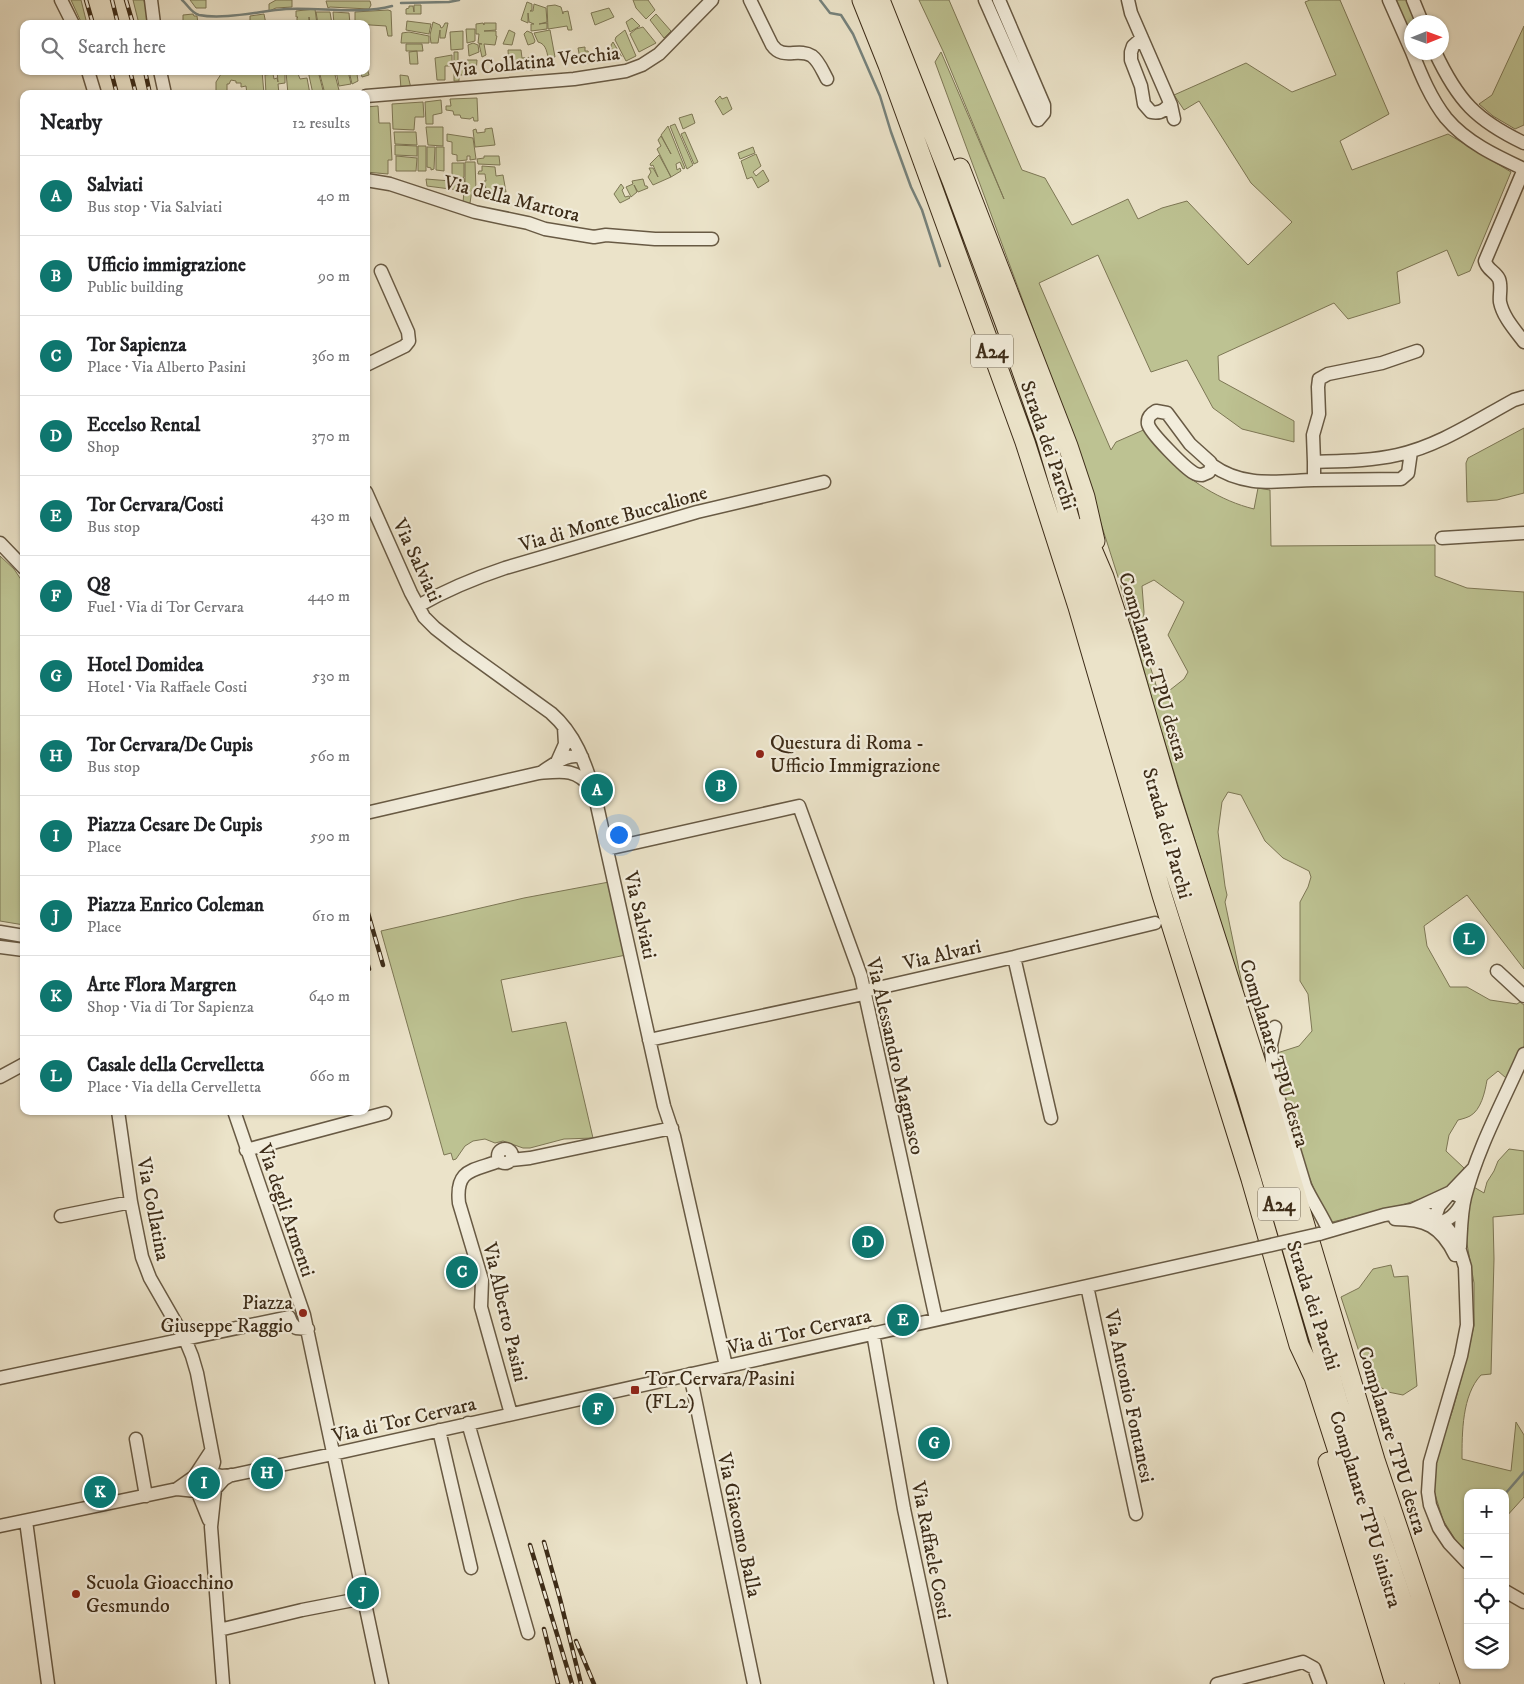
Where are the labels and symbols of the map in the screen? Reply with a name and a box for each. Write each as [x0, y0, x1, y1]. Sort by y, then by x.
north arrow [1404, 15, 1449, 60]
street label: Via Collatina Vecchia [448, 41, 621, 84]
street label: Via della Martora [440, 170, 583, 229]
road number: A24 [971, 334, 1013, 368]
street label: Strada dei Parchi [1014, 378, 1081, 513]
street label: Via di Monte Buccalione [516, 481, 710, 559]
street label: Via Salviati [386, 514, 447, 606]
street label: Complanare TPU destra [1112, 569, 1193, 764]
place label: Questura di Roma - Ufficio Immigrazione [770, 731, 940, 779]
marker: Questura di Roma - Ufficio Immigrazione [754, 748, 766, 760]
street label: Strada dei Parchi [1136, 765, 1197, 902]
pin: B [705, 767, 737, 805]
pin: A [581, 771, 613, 809]
your location [606, 822, 632, 848]
street label: Via Salviati [617, 868, 662, 962]
pin: L [1453, 920, 1485, 958]
street label: Via Alvari [900, 934, 984, 977]
street label: Via Alessandro Magnasco [859, 954, 929, 1157]
street label: Complanare TPU destra [1233, 956, 1314, 1151]
street label: Via degli Armenti [251, 1140, 320, 1280]
street label: Via Collatina [130, 1155, 175, 1263]
road number: A24 [1258, 1188, 1300, 1220]
pin: D [852, 1223, 884, 1261]
street label: Strada dei Parchi [1280, 1237, 1345, 1374]
street label: Via Alberto Pasini [476, 1239, 533, 1384]
pin: C [446, 1253, 478, 1291]
place label: Piazza Giuseppe Raggio [161, 1291, 293, 1339]
pin: E [887, 1301, 919, 1339]
street label: Via di Tor Cervara [724, 1304, 874, 1361]
street label: Via Antonio Fontanesi [1098, 1306, 1159, 1485]
marker: Piazza Giuseppe Raggio [297, 1307, 309, 1319]
street label: Complanare TPU destra [1351, 1343, 1432, 1538]
place label: Tor Cervara/Pasini (FL2) [645, 1367, 795, 1415]
marker: Tor Cervara/Pasini (FL2) [629, 1384, 641, 1396]
pin: F [582, 1390, 614, 1428]
street label: Via di Tor Cervara [329, 1392, 479, 1449]
street label: Complanare TPU sinistra [1323, 1408, 1407, 1611]
pin: G [918, 1424, 950, 1462]
street label: Via Giacomo Balla [711, 1450, 766, 1600]
pin: H [251, 1454, 283, 1492]
pin: I [188, 1464, 220, 1502]
pin: K [84, 1473, 116, 1511]
street label: Via Raffaele Costi [905, 1478, 956, 1621]
place label: Scuola Gioacchino Gesmundo [86, 1571, 234, 1619]
pin: J [347, 1574, 379, 1612]
marker: Scuola Gioacchino Gesmundo [70, 1588, 82, 1600]

